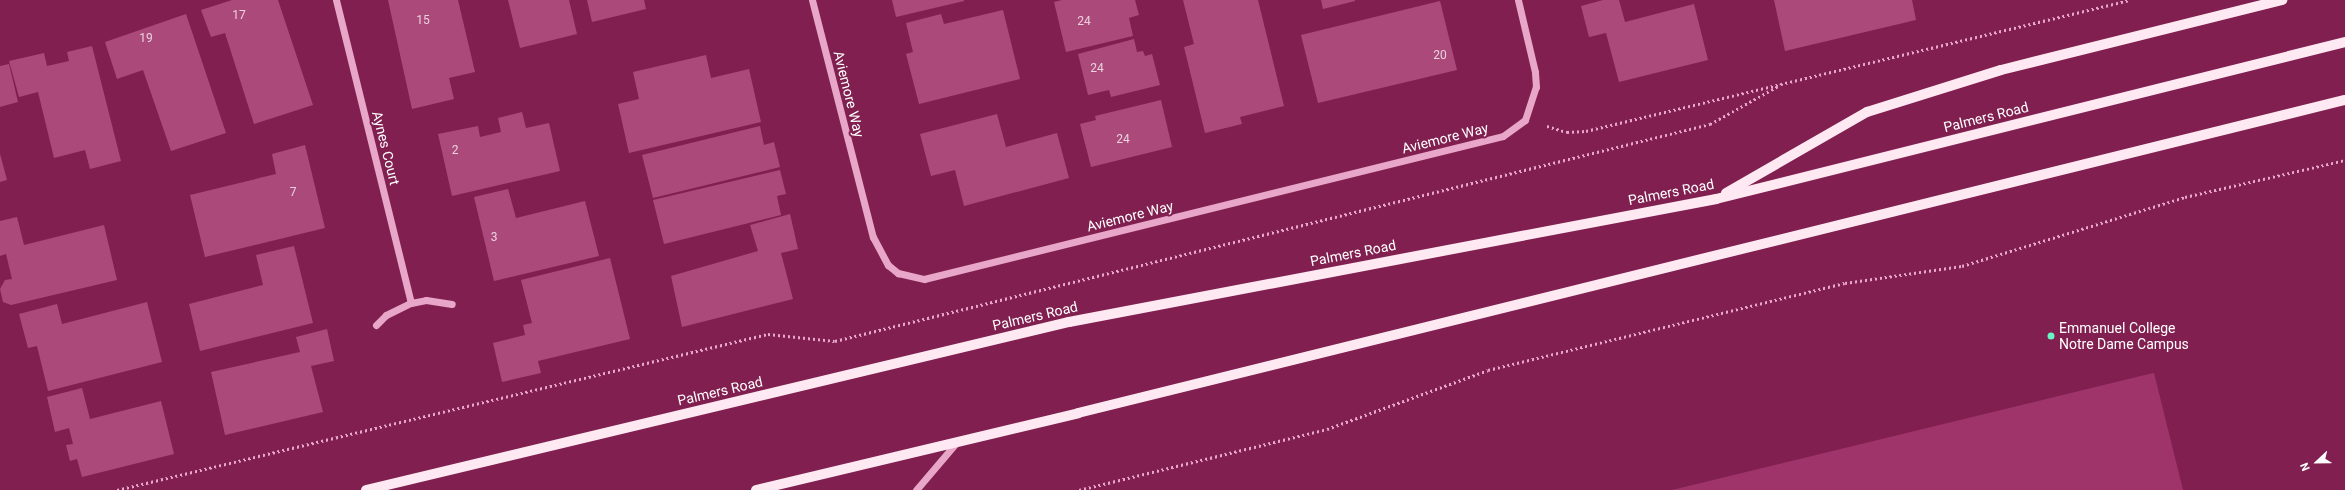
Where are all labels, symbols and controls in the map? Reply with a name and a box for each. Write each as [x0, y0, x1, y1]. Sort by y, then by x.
house number: 17 [232, 9, 246, 23]
house number: 15 [416, 14, 430, 28]
house number: 24 [1077, 15, 1091, 29]
house number: 19 [139, 32, 153, 46]
street label: Aviemore Way [830, 49, 868, 139]
house number: 20 [1433, 49, 1447, 63]
house number: 24 [1090, 62, 1104, 76]
street label: Palmers Road [1942, 98, 2030, 136]
street label: Aynes Court [369, 109, 403, 187]
street label: Aviemore Way [1400, 119, 1490, 157]
house number: 24 [1116, 133, 1130, 147]
house number: 2 [452, 144, 458, 158]
street label: Palmers Road [1627, 175, 1715, 209]
house number: 7 [290, 186, 296, 200]
street label: Aviemore Way [1085, 197, 1175, 235]
house number: 3 [491, 231, 497, 245]
street label: Palmers Road [1309, 236, 1397, 270]
street label: Palmers Road [991, 298, 1079, 334]
place label: Emmanuel College Notre Dame Campus [2059, 320, 2189, 352]
marker: Emmanuel College Notre Dame Campus [2046, 331, 2056, 341]
street label: Palmers Road [676, 373, 764, 409]
north arrow [2297, 442, 2337, 482]
text: N [2298, 461, 2313, 473]

